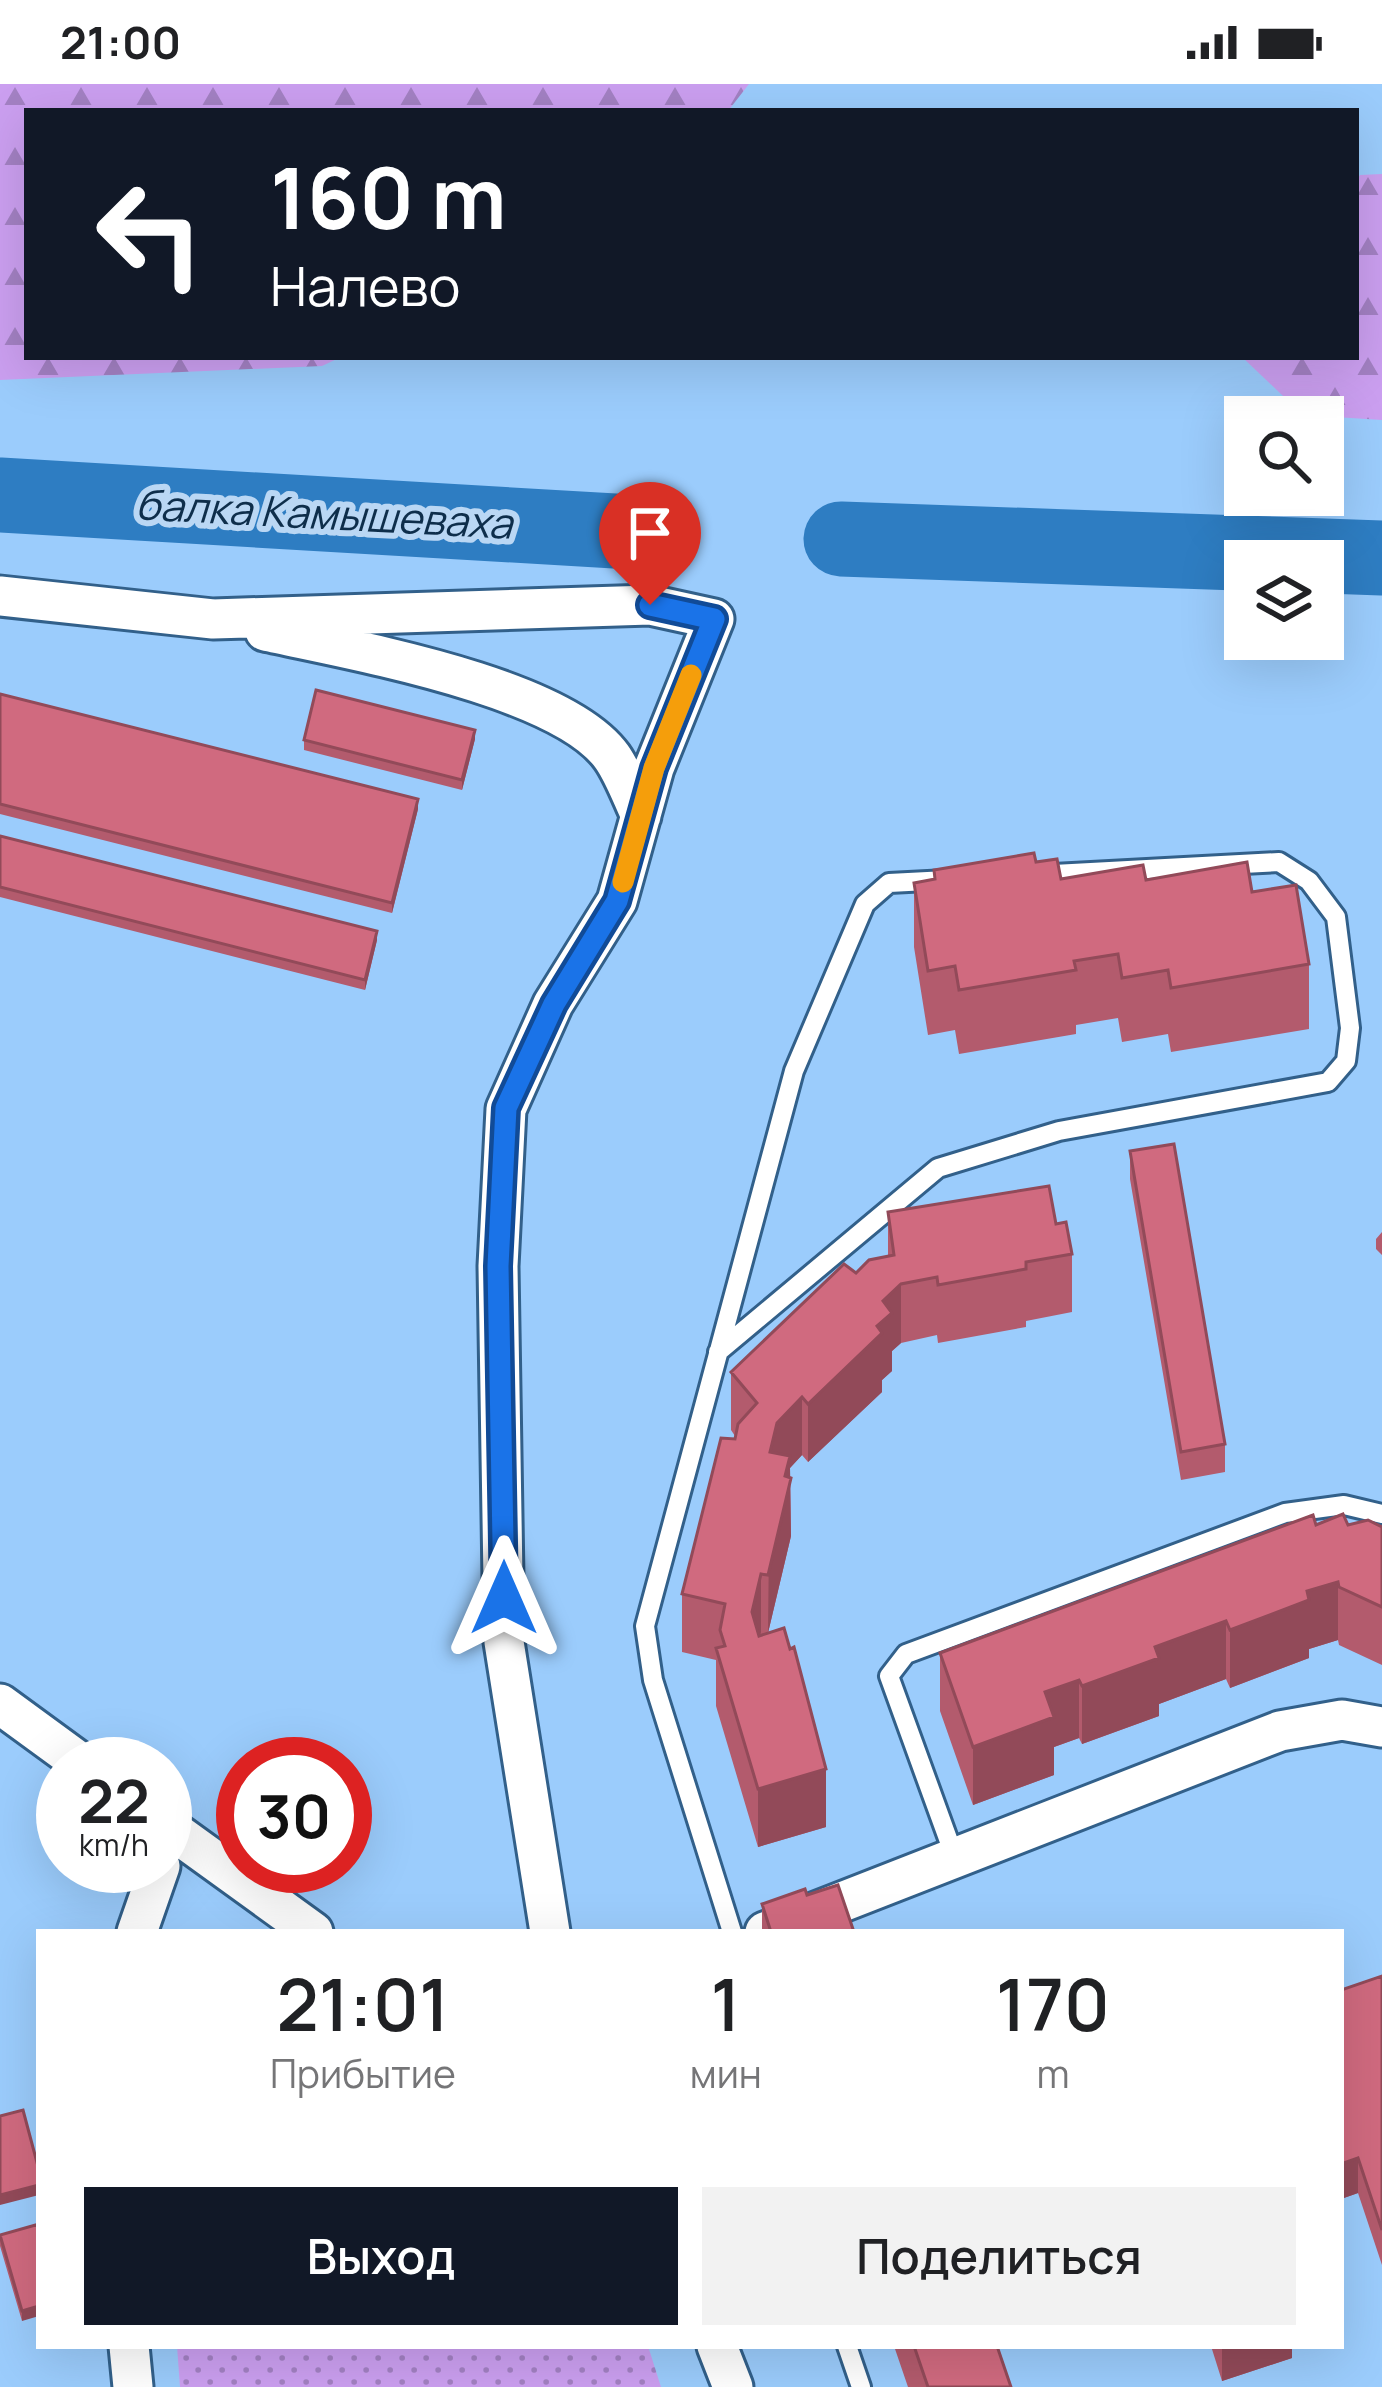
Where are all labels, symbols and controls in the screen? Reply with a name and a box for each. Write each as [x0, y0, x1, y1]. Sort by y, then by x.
text: 21:00 [60, 11, 181, 73]
text: 160 m [270, 139, 507, 254]
icon: left [72, 156, 228, 312]
text: Налево [270, 248, 460, 322]
map controls [1224, 396, 1344, 660]
button: search [1224, 396, 1344, 516]
water label: балка Камышеваха [134, 474, 516, 552]
pin [599, 482, 701, 605]
icon: arrive [617, 500, 683, 566]
button: layers [1224, 540, 1344, 660]
position arrow [441, 1535, 567, 1661]
speed limit sign: 30 [216, 1737, 372, 1893]
text: 22 [78, 1759, 150, 1841]
text: km/h [79, 1824, 149, 1865]
text: 21:01 [276, 1954, 449, 2053]
text: 1 [711, 1954, 741, 2053]
text: 170 [996, 1954, 1110, 2053]
text: Прибытие [270, 2046, 456, 2100]
text: мин [690, 2046, 762, 2100]
text: m [1036, 2046, 1069, 2100]
button: Выход [84, 2187, 678, 2325]
button: Поделиться [702, 2187, 1296, 2325]

